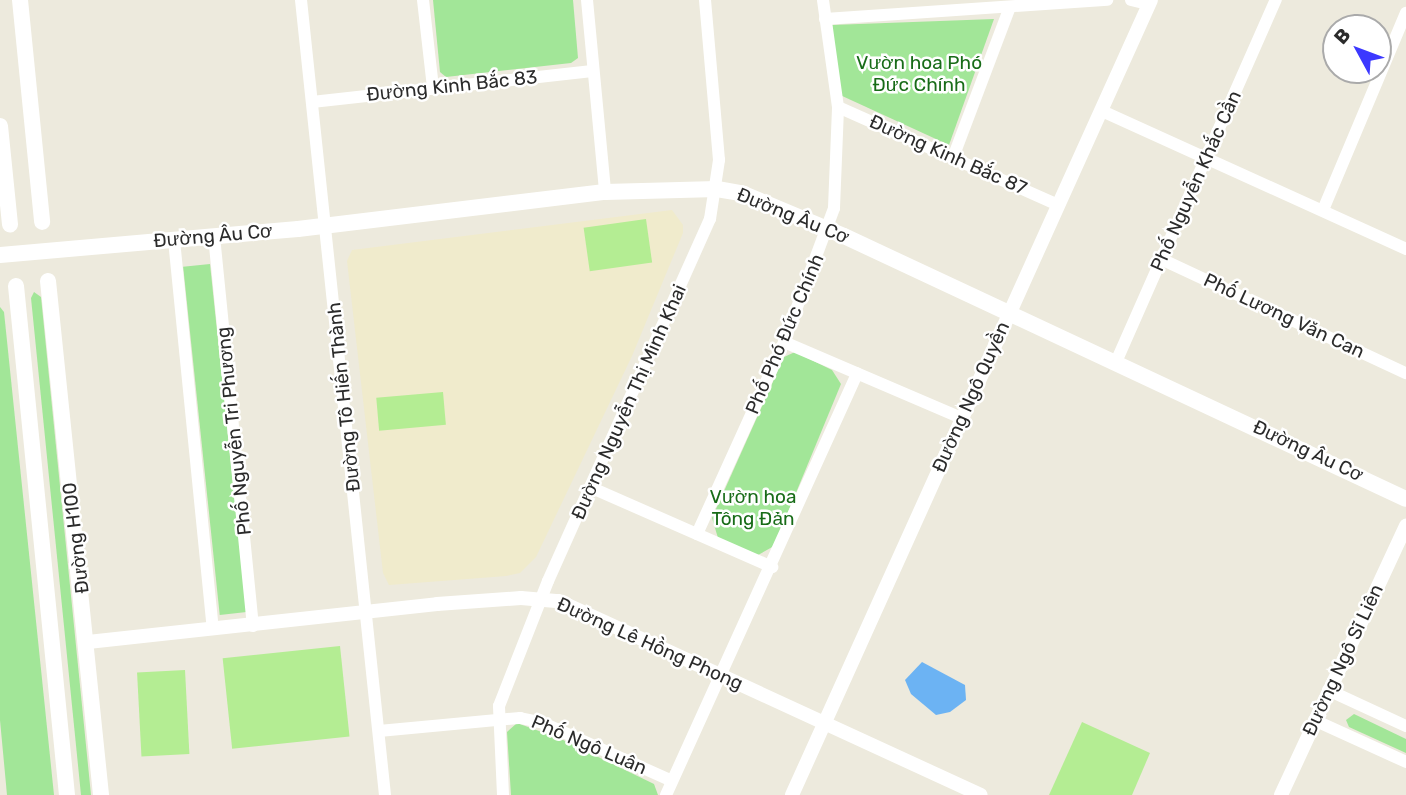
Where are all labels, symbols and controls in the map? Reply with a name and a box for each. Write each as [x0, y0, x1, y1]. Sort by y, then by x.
north arrow [1322, 14, 1392, 84]
text: B [1329, 24, 1355, 49]
park label: Vườn hoa Phó Đức Chính [857, 52, 981, 96]
street label: Đường Kinh Bắc 83 [367, 66, 537, 106]
street label: Phố Nguyễn Khắc Cần [1146, 87, 1246, 275]
street label: Đường Kinh Bắc 87 [867, 110, 1029, 200]
street label: Đường Âu Cơ [735, 184, 851, 248]
street label: Đường Âu Cơ [154, 220, 272, 252]
street label: Phố Phó Đức Chính [741, 251, 829, 417]
street label: Phố Lương Văn Can [1201, 269, 1367, 363]
street label: Đường Nguyễn Thị Minh Khai [567, 281, 691, 523]
street label: Đường Tô Hiến Thành [323, 302, 365, 492]
street label: Đường Ngô Quyền [928, 319, 1014, 475]
street label: Phố Nguyễn Tri Phương [212, 326, 256, 536]
street label: Đường Âu Cơ [1250, 416, 1366, 486]
street label: Đường H100 [58, 482, 94, 594]
park label: Vườn hoa Tông Đản [711, 486, 795, 530]
street label: Đường Ngô Sĩ Liên [1298, 582, 1388, 738]
street label: Đường Lê Hồng Phong [554, 593, 746, 695]
street label: Phố Ngô Luân [528, 710, 650, 780]

